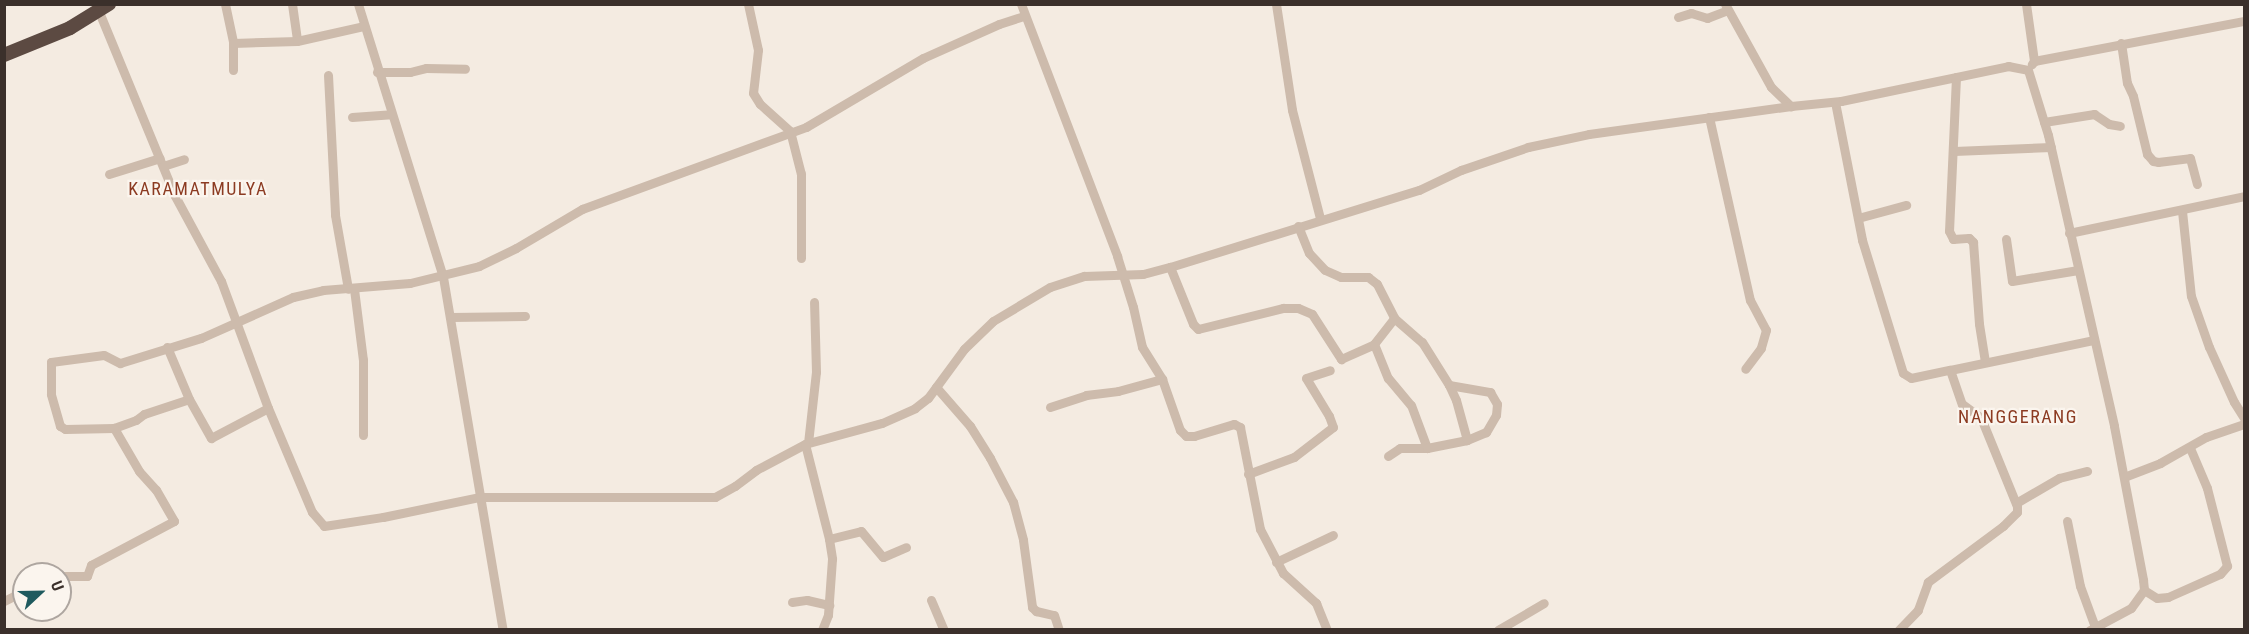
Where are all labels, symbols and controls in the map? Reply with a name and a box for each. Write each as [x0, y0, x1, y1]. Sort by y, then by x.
district label: KARAMATMULYA [128, 178, 268, 200]
district label: NANGGERANG [1958, 406, 2078, 428]
north arrow [12, 562, 72, 622]
text: U [47, 578, 68, 594]

